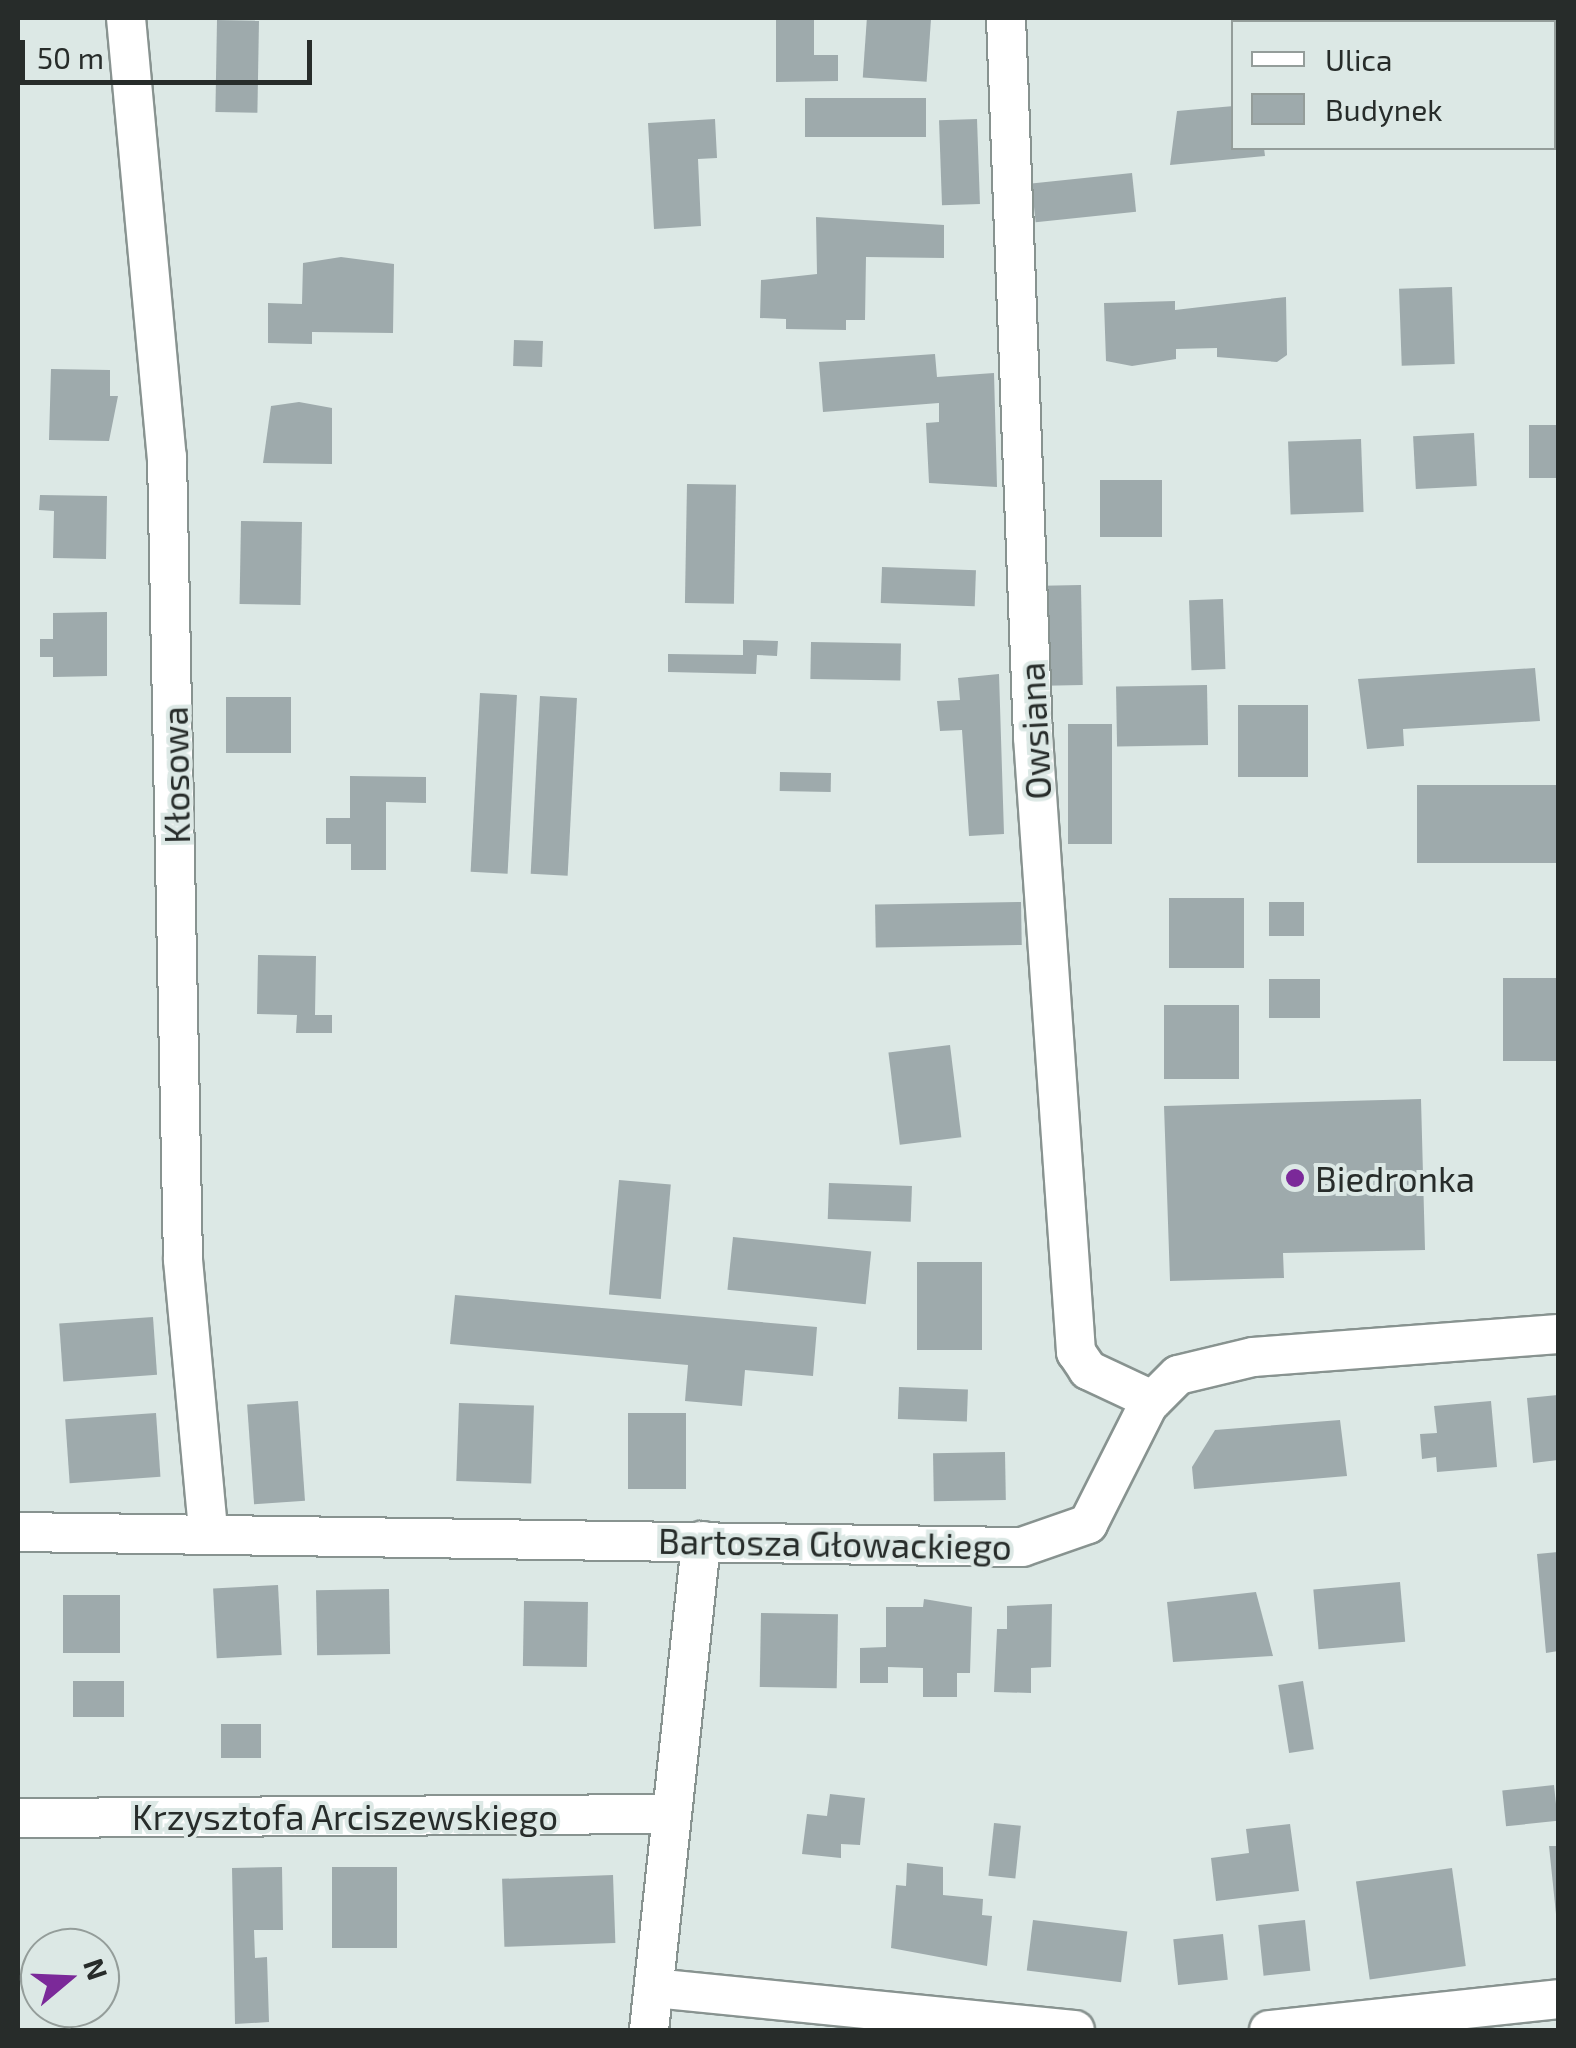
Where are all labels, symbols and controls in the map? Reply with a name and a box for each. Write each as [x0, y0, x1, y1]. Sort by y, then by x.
scale bar [25, 20, 318, 82]
legend [1231, 20, 1556, 150]
text: 50 m [37, 39, 104, 75]
text: Ulica [1325, 41, 1392, 77]
text: Budynek [1325, 91, 1443, 127]
street label: Owsiana [1009, 661, 1059, 801]
street label: Kłosowa [153, 706, 197, 844]
place label: Biedronka [1315, 1157, 1475, 1199]
marker: Biedronka [1284, 1167, 1306, 1189]
street label: Bartosza Głowackiego [658, 1519, 1012, 1567]
street label: Krzysztofa Arciszewskiego [132, 1795, 558, 1837]
north arrow [20, 1928, 120, 2028]
text: N [77, 1954, 116, 1984]

